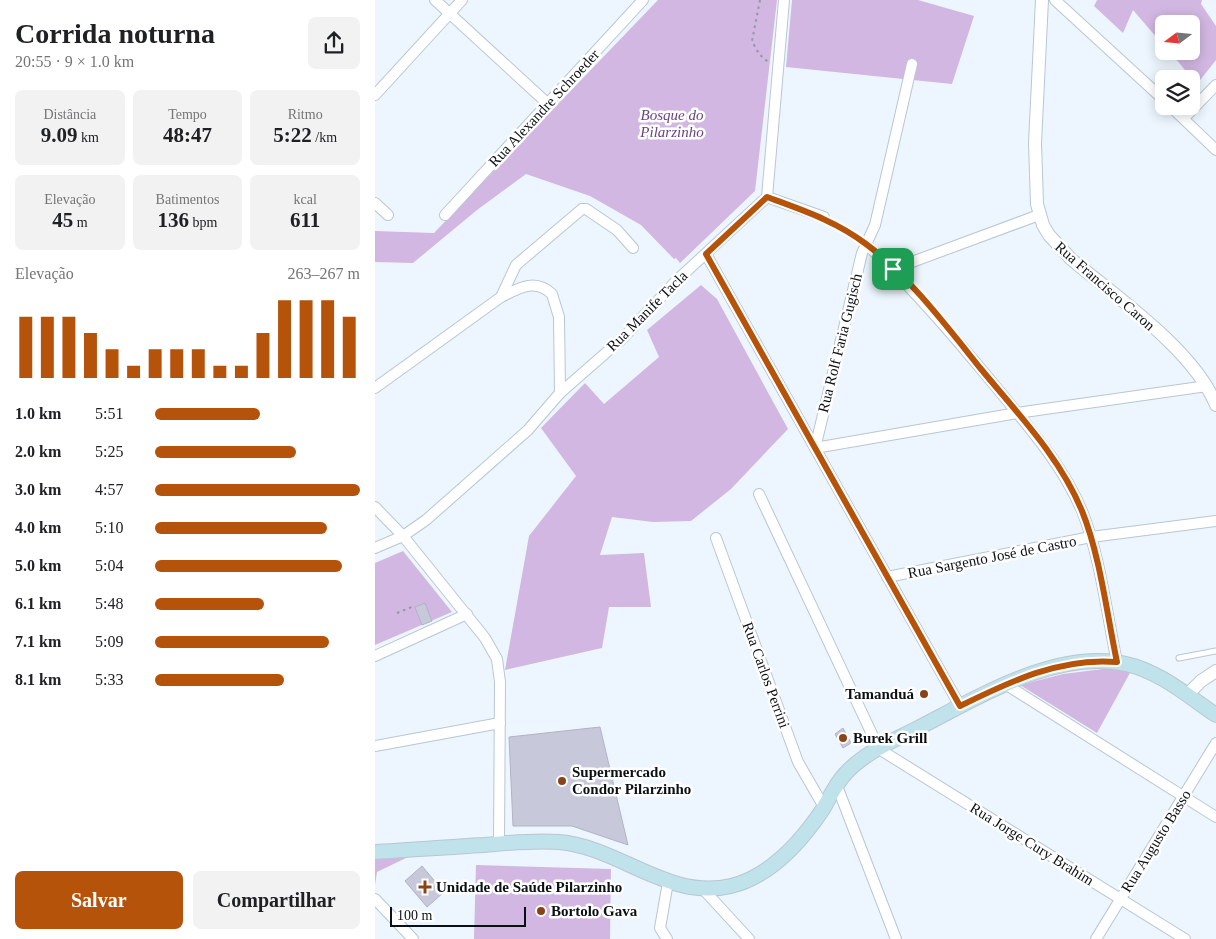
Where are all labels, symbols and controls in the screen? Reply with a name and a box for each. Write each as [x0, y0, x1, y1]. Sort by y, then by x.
north arrow [1155, 15, 1200, 60]
map controls [1155, 15, 1200, 115]
button: share [308, 17, 360, 69]
text: Corrida noturna [15, 18, 215, 49]
street label: Rua Alexandre Schroeder [486, 46, 602, 170]
text: 20:55 · 9 × 1.0 km [15, 53, 134, 70]
button: layers [1155, 70, 1200, 115]
text: Distância [43, 107, 96, 122]
text: Tempo [168, 107, 207, 122]
text: Ritmo [288, 107, 323, 122]
park label: Bosque do Pilarzinho [639, 107, 704, 140]
text: 9.09 [41, 123, 78, 147]
text: 48:47 [163, 123, 212, 147]
text: 5:22 [273, 123, 312, 147]
text: km [78, 130, 99, 145]
text: /km [312, 130, 337, 145]
text: Elevação [44, 192, 95, 207]
text: Batimentos [156, 192, 219, 207]
text: kcal [293, 192, 317, 207]
text: 45 [52, 208, 73, 232]
text: 136 [158, 208, 189, 232]
text: 611 [290, 208, 320, 232]
text: m [73, 215, 88, 230]
text: bpm [189, 215, 217, 230]
street label: Rua Francisco Caron [1052, 238, 1158, 334]
pin [872, 248, 914, 290]
icon: arrive [879, 255, 907, 283]
text: Elevação [15, 265, 74, 282]
text: 263–267 m [288, 265, 360, 282]
street label: Rua Manife Tacla [604, 267, 691, 354]
street label: Rua Rolf Faria Gugisch [815, 271, 865, 414]
text: 1.0 km [15, 405, 61, 422]
text: 5:51 [95, 405, 123, 422]
text: 2.0 km [15, 443, 61, 460]
text: 5:25 [95, 443, 123, 460]
text: 3.0 km [15, 481, 61, 498]
text: 4:57 [95, 481, 123, 498]
text: 4.0 km [15, 519, 61, 536]
text: 5:10 [95, 519, 123, 536]
street label: Rua Sargento José de Castro [906, 533, 1078, 581]
text: 5.0 km [15, 557, 61, 574]
text: 5:04 [95, 557, 123, 574]
text: 6.1 km [15, 595, 61, 612]
text: 5:48 [95, 595, 123, 612]
street label: Rua Carlos Perrini [739, 620, 793, 730]
text: 7.1 km [15, 633, 61, 650]
text: 5:09 [95, 633, 123, 650]
text: 8.1 km [15, 671, 61, 688]
text: 5:33 [95, 671, 123, 688]
place label: Tamanduá [845, 686, 914, 702]
marker: Tamanduá [918, 688, 930, 700]
place label: Burek Grill [853, 730, 927, 746]
marker: Burek Grill [837, 732, 849, 744]
place label: Supermercado Condor Pilarzinho [572, 764, 691, 797]
marker: Supermercado Condor Pilarzinho [556, 775, 568, 787]
street label: Rua Augusto Basso [1118, 787, 1194, 895]
street label: Rua Jorge Cury Brahim [967, 799, 1097, 889]
button: Salvar [15, 871, 183, 929]
button: Compartilhar [193, 871, 360, 929]
place label: Unidade de Saúde Pilarzinho [436, 879, 622, 895]
marker: Unidade de Saúde Pilarzinho [418, 880, 432, 894]
place label: Bortolo Gava [551, 903, 638, 919]
scale bar [390, 904, 526, 927]
marker: Bortolo Gava [535, 905, 547, 917]
text: 100 m [397, 908, 432, 923]

